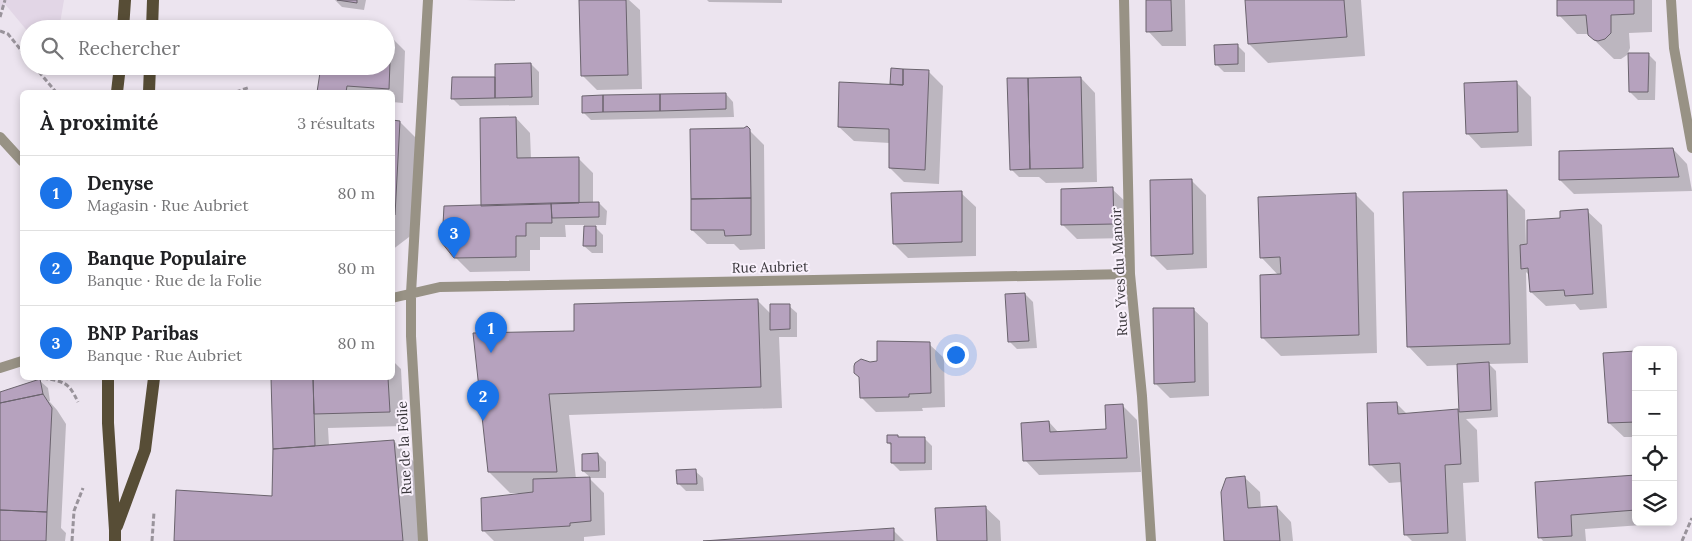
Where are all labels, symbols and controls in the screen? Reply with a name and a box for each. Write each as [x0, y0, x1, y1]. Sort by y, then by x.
search box [20, 20, 395, 75]
icon: search [38, 34, 66, 62]
text: Rechercher [78, 36, 180, 60]
text: À proximité [40, 109, 158, 136]
text: 3 résultats [297, 113, 375, 133]
text: Denyse [87, 171, 153, 195]
text: 1 [53, 183, 59, 203]
text: 80 m [338, 183, 375, 203]
text: Magasin · Rue Aubriet [87, 195, 249, 215]
street label: Rue Yves du Manoir [1107, 207, 1131, 337]
pin: 3 [438, 217, 470, 258]
text: Banque Populaire [87, 246, 247, 270]
street label: Rue Aubriet [732, 257, 809, 277]
text: 2 [52, 258, 60, 278]
text: 80 m [338, 258, 375, 278]
text: Banque · Rue de la Folie [87, 270, 262, 290]
pin: 1 [475, 312, 507, 353]
text: BNP Paribas [87, 321, 198, 345]
text: 3 [52, 333, 60, 353]
text: 80 m [338, 333, 375, 353]
your location [943, 342, 969, 368]
text: Banque · Rue Aubriet [87, 345, 242, 365]
map controls [1632, 346, 1677, 526]
button: + [1632, 346, 1677, 391]
pin: 2 [467, 380, 499, 421]
button: − [1632, 391, 1677, 436]
street label: Rue de la Folie [393, 400, 415, 495]
button: locate [1632, 436, 1677, 481]
button: layers [1632, 481, 1677, 526]

